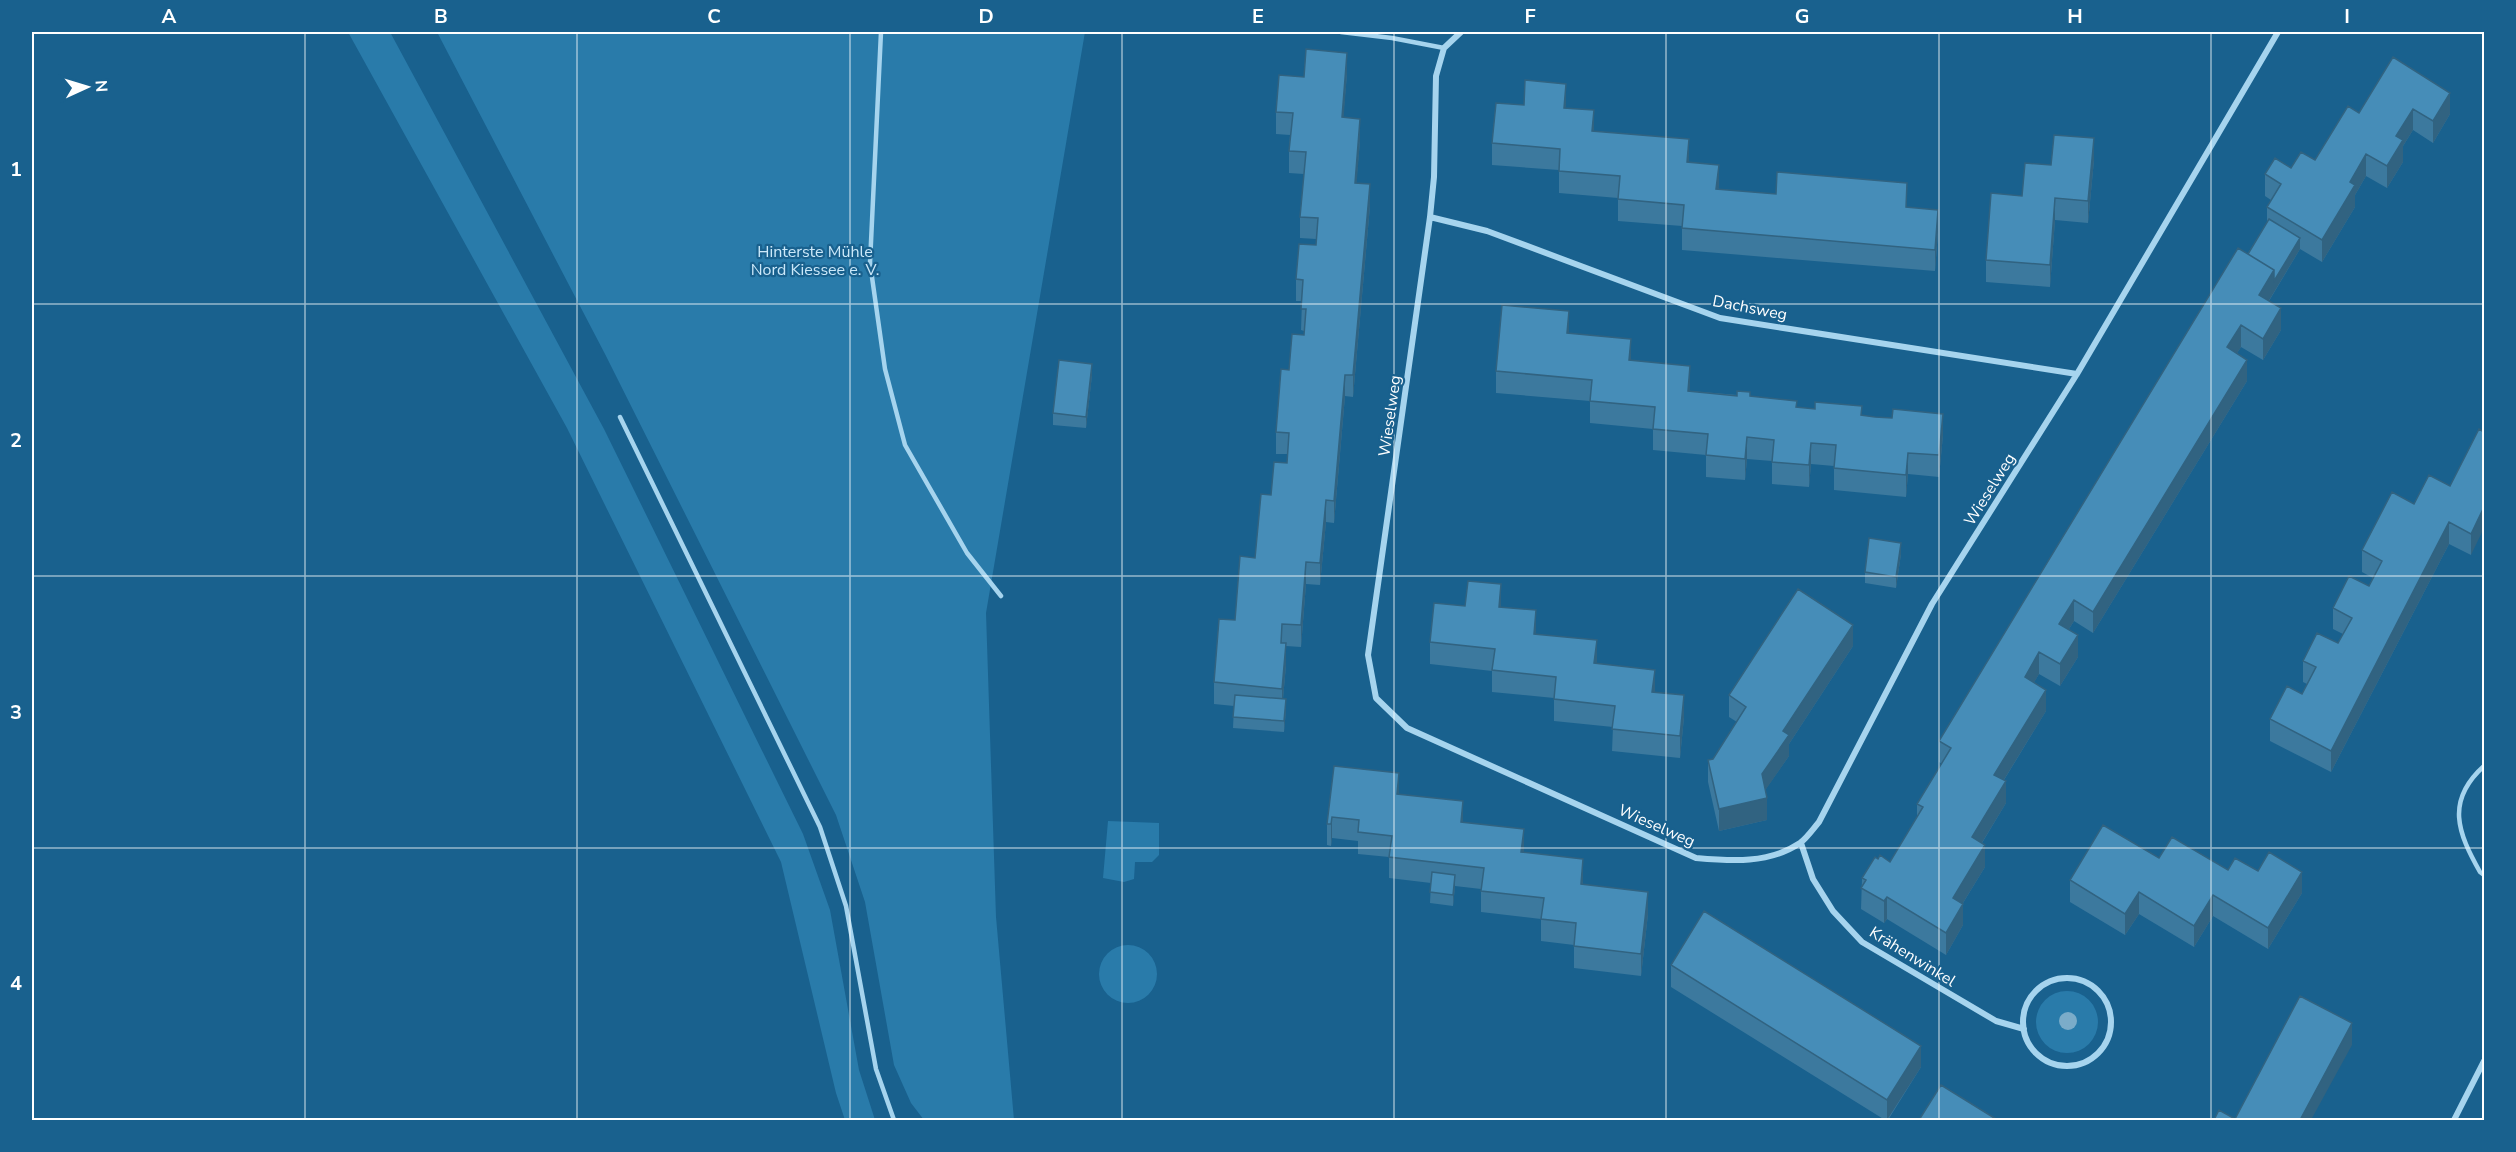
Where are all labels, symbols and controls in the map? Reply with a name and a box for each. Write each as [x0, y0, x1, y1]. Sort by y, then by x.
text: A [162, 3, 177, 30]
text: B [434, 3, 448, 30]
text: C [707, 3, 721, 30]
text: D [978, 3, 994, 30]
text: E [1252, 3, 1264, 30]
text: F [1524, 3, 1536, 30]
text: G [1795, 3, 1809, 30]
text: H [2067, 3, 2083, 30]
text: I [2344, 3, 2350, 30]
north arrow [57, 57, 117, 117]
text: N [90, 79, 112, 93]
text: 1 [10, 156, 22, 183]
park label: Hinterste Mühle Nord Kiessee e. V. [751, 241, 879, 281]
street label: Dachsweg [1711, 290, 1789, 326]
street label: Wieselweg [1373, 374, 1407, 458]
text: 2 [10, 427, 22, 454]
street label: Wieselweg [1959, 449, 2021, 530]
text: 3 [10, 699, 22, 726]
street label: Wieselweg [1615, 799, 1698, 853]
street label: Krähenwinkel [1865, 922, 1960, 992]
text: 4 [10, 970, 22, 997]

